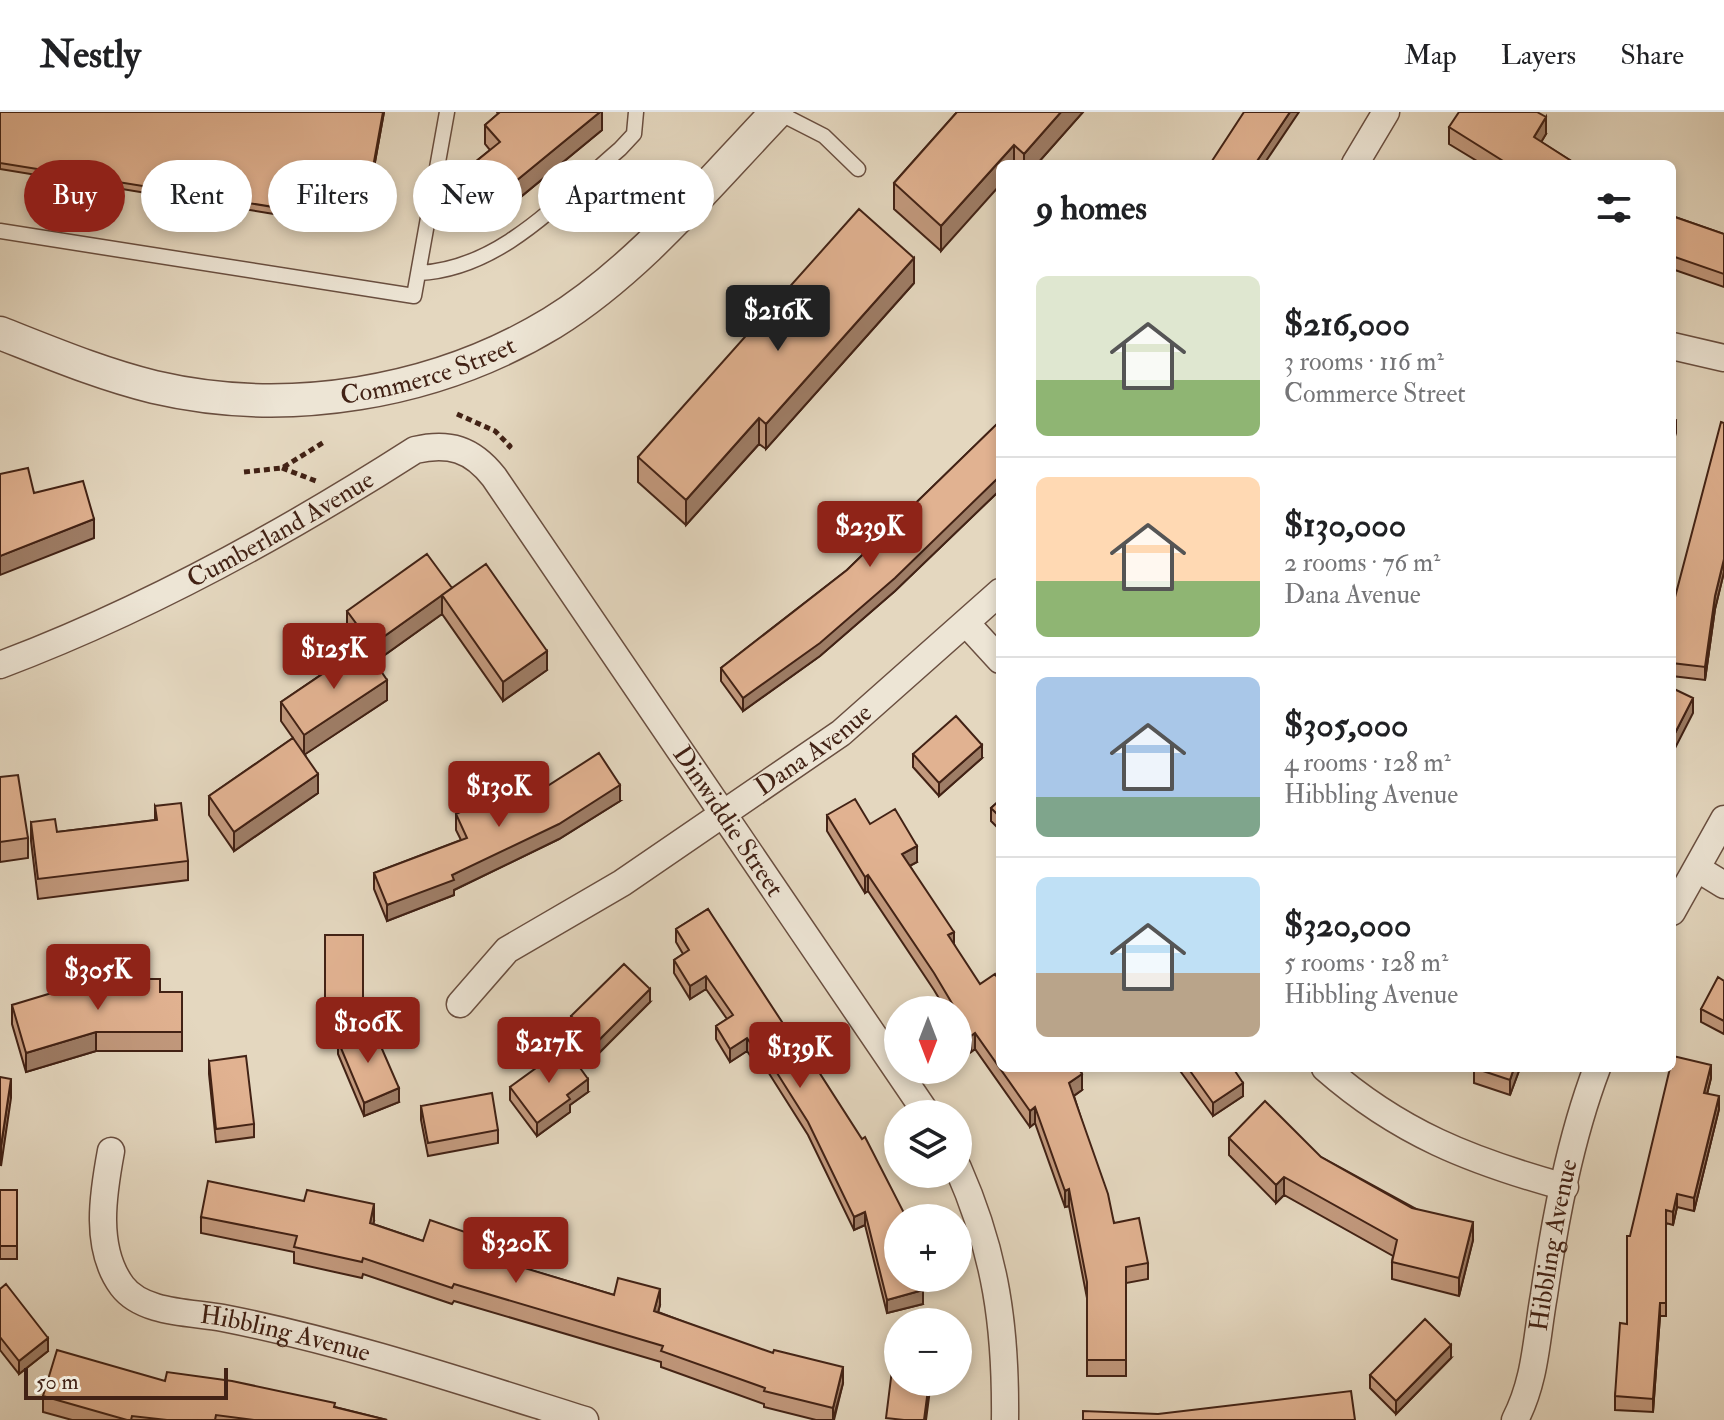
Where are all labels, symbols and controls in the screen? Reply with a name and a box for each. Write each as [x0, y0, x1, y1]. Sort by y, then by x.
text: Nestly [40, 31, 141, 79]
text: Map [1404, 38, 1457, 73]
text: Layers [1501, 38, 1576, 73]
text: Share [1620, 38, 1684, 73]
chip: Buy [24, 160, 125, 232]
chip: Rent [141, 160, 252, 232]
chip: Filters [268, 160, 397, 232]
chip: New [413, 160, 522, 232]
chip: Apartment [538, 160, 714, 232]
icon: filters [1592, 186, 1636, 230]
text: 9 homes [1036, 187, 1147, 230]
pin: $216K [722, 285, 834, 353]
text: $216K [744, 295, 812, 327]
text: $216,000 [1284, 303, 1410, 346]
icon: home [1100, 308, 1196, 404]
street label: Commerce Street [338, 330, 521, 412]
text: 3 rooms · 116 m² [1284, 346, 1444, 378]
text: Commerce Street [1284, 378, 1466, 410]
street label: Cumberland Avenue [182, 464, 380, 595]
pin: $239K [814, 501, 926, 569]
text: $130,000 [1284, 504, 1406, 547]
icon: home [1100, 509, 1196, 605]
text: $239K [835, 511, 905, 543]
text: 2 rooms · 76 m² [1284, 547, 1440, 579]
text: Dana Avenue [1284, 579, 1421, 611]
pin: $125K [278, 623, 390, 691]
text: $125K [301, 633, 367, 665]
street label: Dana Avenue [749, 697, 879, 803]
text: $305,000 [1284, 704, 1409, 747]
icon: home [1100, 709, 1196, 805]
street label: Dinwiddie Street [666, 740, 791, 903]
text: 4 rooms · 128 m² [1284, 747, 1451, 779]
pin: $130K [443, 761, 555, 829]
text: $130K [466, 771, 532, 803]
text: Hibbling Avenue [1284, 779, 1458, 811]
text: $320,000 [1284, 904, 1411, 947]
icon: home [1100, 909, 1196, 1005]
pin: $305K [42, 944, 154, 1012]
text: 5 rooms · 128 m² [1284, 947, 1448, 979]
text: $305K [64, 954, 132, 986]
text: Hibbling Avenue [1284, 979, 1458, 1011]
north arrow [884, 996, 972, 1084]
map controls [884, 996, 972, 1396]
pin: $106K [312, 997, 424, 1065]
text: $106K [334, 1007, 402, 1039]
pin: $217K [493, 1017, 605, 1085]
pin: $139K [744, 1022, 856, 1090]
text: $217K [515, 1027, 583, 1059]
text: $139K [767, 1032, 833, 1064]
button: layers [884, 1100, 972, 1188]
street label: Hibbling Avenue [1523, 1155, 1585, 1333]
button: + [884, 1204, 972, 1292]
pin: $320K [460, 1217, 572, 1285]
text: $320K [481, 1227, 551, 1259]
street label: Hibbling Avenue [198, 1299, 374, 1369]
button: − [884, 1308, 972, 1396]
scale bar [24, 1364, 228, 1400]
text: 50 m [36, 1368, 78, 1396]

